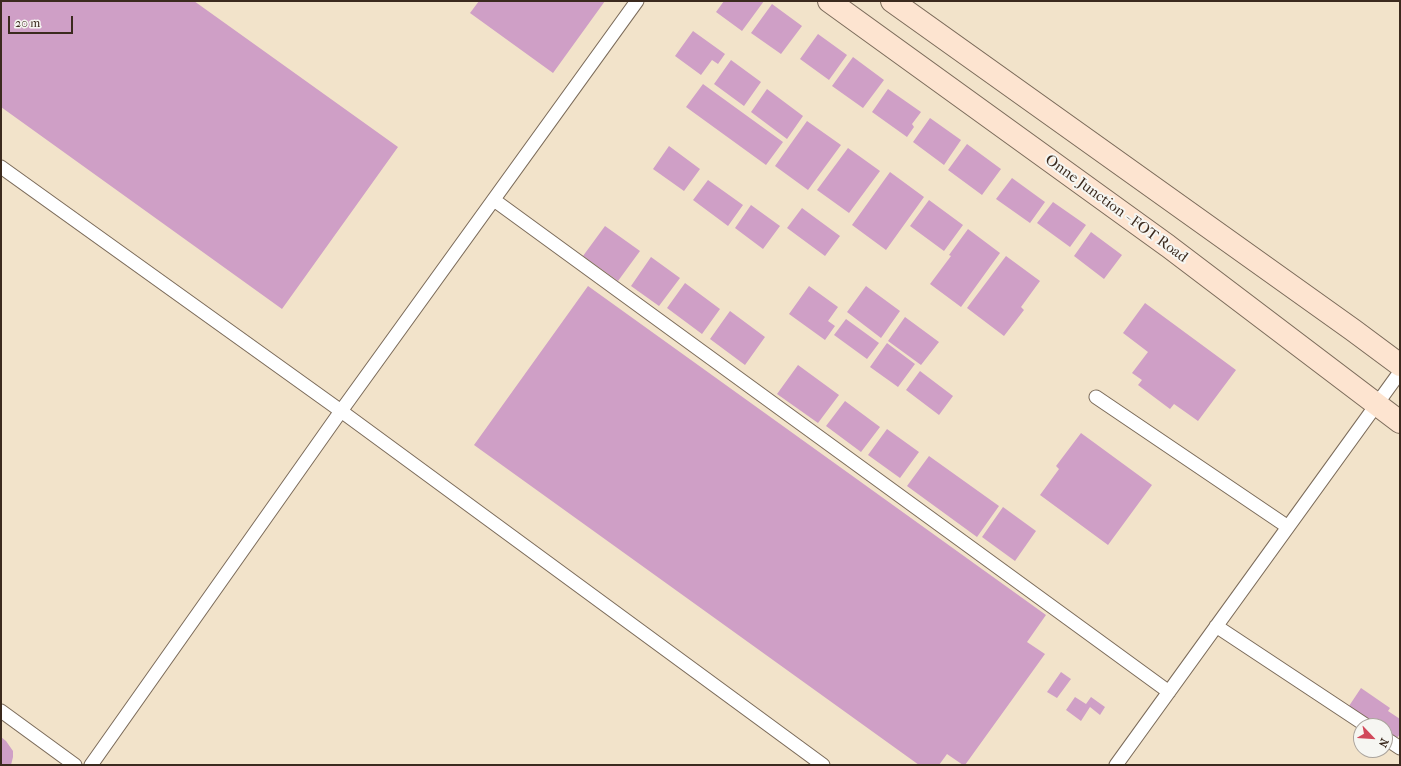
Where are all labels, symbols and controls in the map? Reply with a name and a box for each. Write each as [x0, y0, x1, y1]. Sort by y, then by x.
scale bar [10, 8, 75, 34]
text: 20 m [15, 16, 40, 30]
street label: Onne Junction - FOT Road [1041, 151, 1191, 267]
north arrow [1353, 718, 1393, 758]
text: N [1376, 736, 1391, 749]

